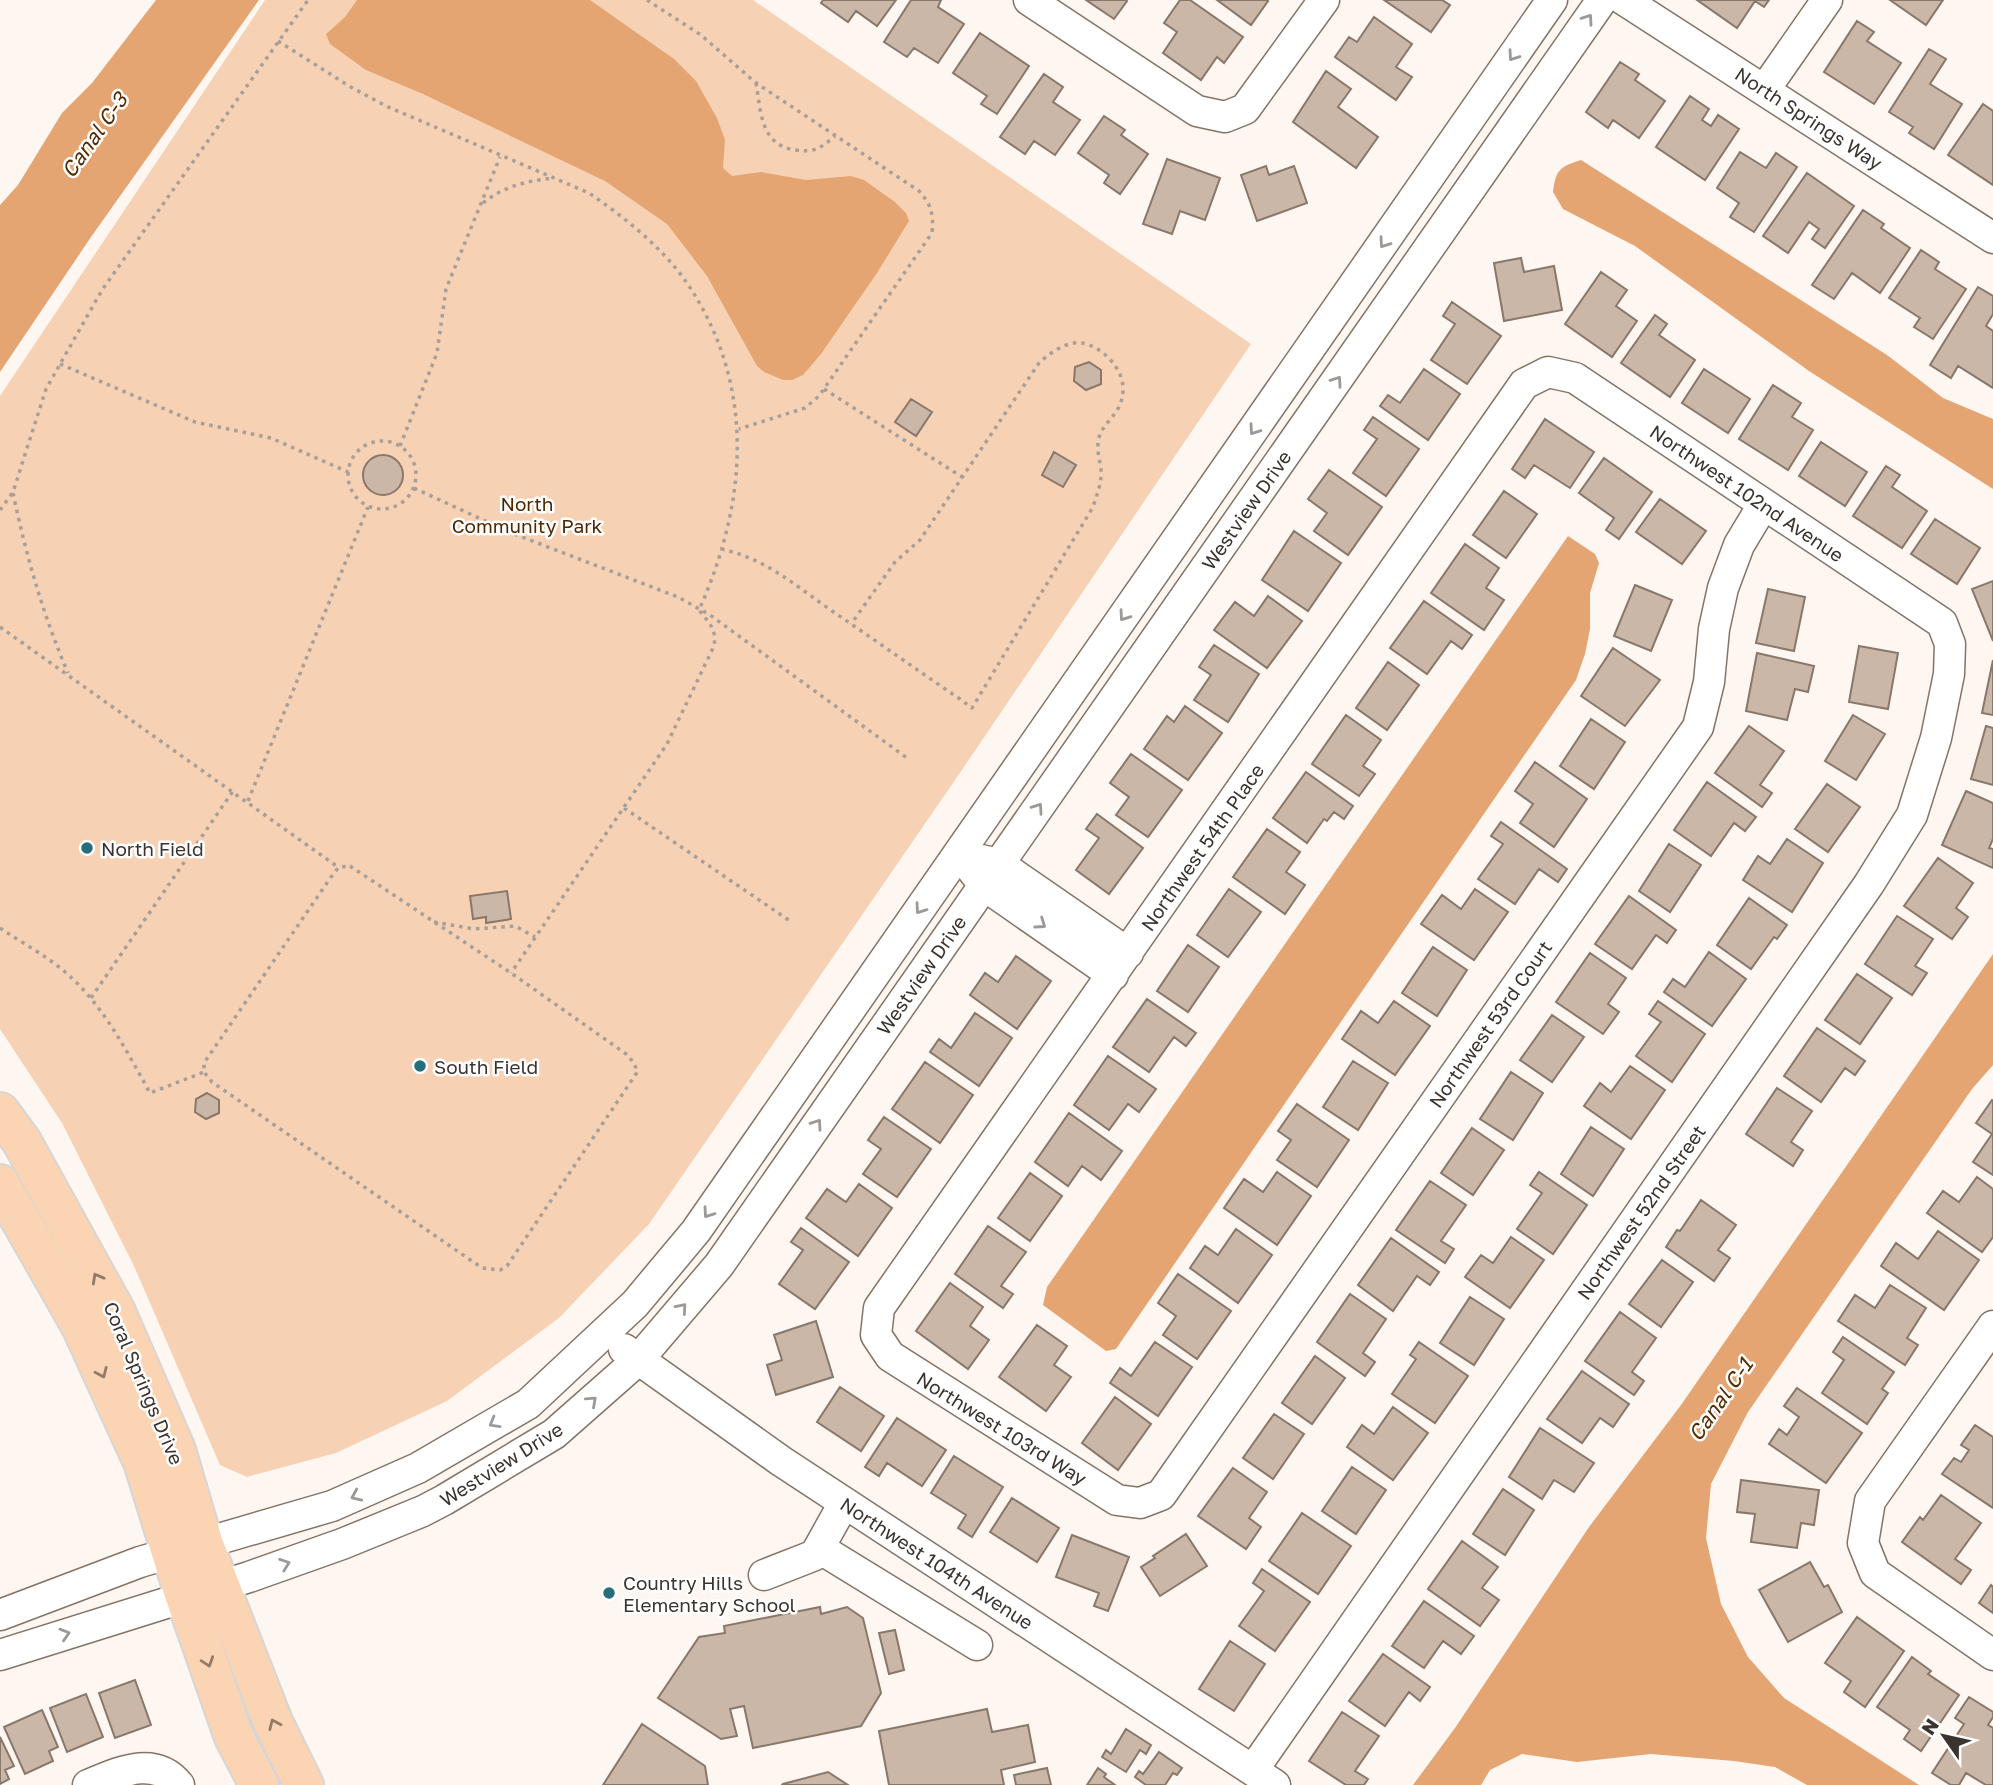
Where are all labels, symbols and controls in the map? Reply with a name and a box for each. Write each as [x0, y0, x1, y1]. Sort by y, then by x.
one-way arrow [1580, 14, 1592, 27]
one-way arrow [1509, 48, 1521, 61]
street label: North Springs Way [1731, 62, 1887, 174]
water label: Canal C-3 [55, 86, 134, 182]
one-way arrow [1380, 235, 1392, 248]
one-way arrow [1329, 376, 1341, 389]
street label: Northwest 102nd Avenue [1646, 420, 1848, 566]
one-way arrow [1250, 422, 1262, 435]
street label: Westview Drive [1196, 446, 1296, 574]
park label: North Community Park [452, 492, 603, 537]
one-way arrow [1120, 608, 1132, 621]
street label: Northwest 54th Place [1136, 759, 1268, 935]
one-way arrow [1030, 803, 1042, 816]
place label: North Field [101, 837, 204, 860]
marker: North Field [79, 840, 95, 856]
one-way arrow [916, 901, 928, 914]
street label: Westview Drive [871, 911, 971, 1039]
one-way arrow [1033, 916, 1046, 928]
street label: Northwest 53rd Court [1424, 936, 1556, 1112]
place label: South Field [434, 1055, 538, 1078]
marker: South Field [412, 1058, 428, 1074]
one-way arrow [809, 1119, 821, 1132]
street label: Northwest 52nd Street [1572, 1120, 1710, 1304]
one-way arrow [704, 1205, 716, 1218]
one-way arrow [92, 1272, 105, 1285]
street label: Coral Springs Drive [99, 1298, 189, 1468]
one-way arrow [674, 1303, 686, 1316]
water label: Canal C-1 [1682, 1352, 1758, 1446]
one-way arrow [94, 1366, 108, 1378]
street label: Northwest 103rd Way [913, 1366, 1091, 1490]
one-way arrow [583, 1396, 596, 1409]
one-way arrow [489, 1415, 502, 1428]
street label: Westview Drive [435, 1417, 567, 1511]
one-way arrow [351, 1488, 363, 1502]
street label: Northwest 104th Avenue [836, 1492, 1038, 1634]
one-way arrow [279, 1558, 291, 1572]
place label: Country Hills Elementary School [623, 1571, 796, 1616]
marker: Country Hills Elementary School [601, 1585, 617, 1601]
one-way arrow [59, 1628, 71, 1643]
one-way arrow [200, 1655, 214, 1667]
north arrow [1909, 1701, 1979, 1771]
text: N [1916, 1714, 1943, 1739]
one-way arrow [268, 1719, 282, 1731]

